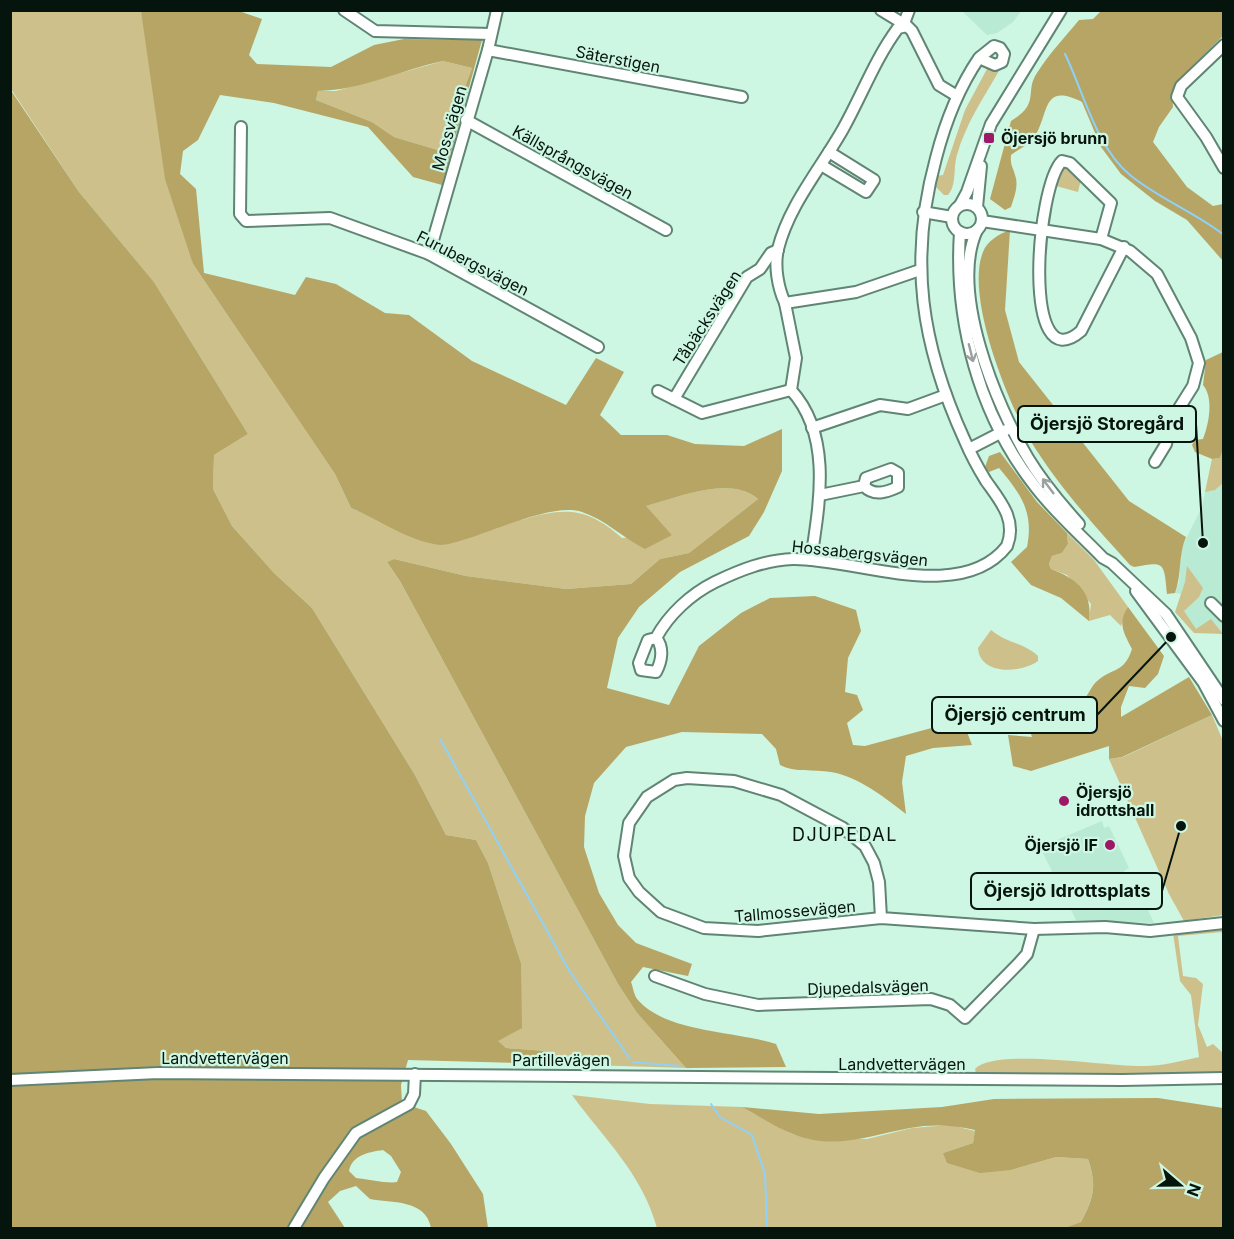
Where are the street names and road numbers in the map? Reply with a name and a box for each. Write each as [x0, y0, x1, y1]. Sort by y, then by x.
street label: Säterstigen [574, 41, 662, 77]
street label: Mossvägen [427, 83, 471, 173]
street label: Källsprångsvägen [509, 121, 637, 203]
street label: Furubergsvägen [413, 226, 533, 300]
street label: Tåbäcksvägen [669, 266, 745, 370]
street label: Hossabergsvägen [791, 536, 929, 570]
street label: Tallmossevägen [733, 896, 857, 926]
street label: Djupedalsvägen [807, 975, 929, 999]
street label: Landvettervägen [161, 1048, 289, 1068]
street label: Partillevägen [512, 1050, 610, 1070]
street label: Landvettervägen [838, 1054, 966, 1074]

